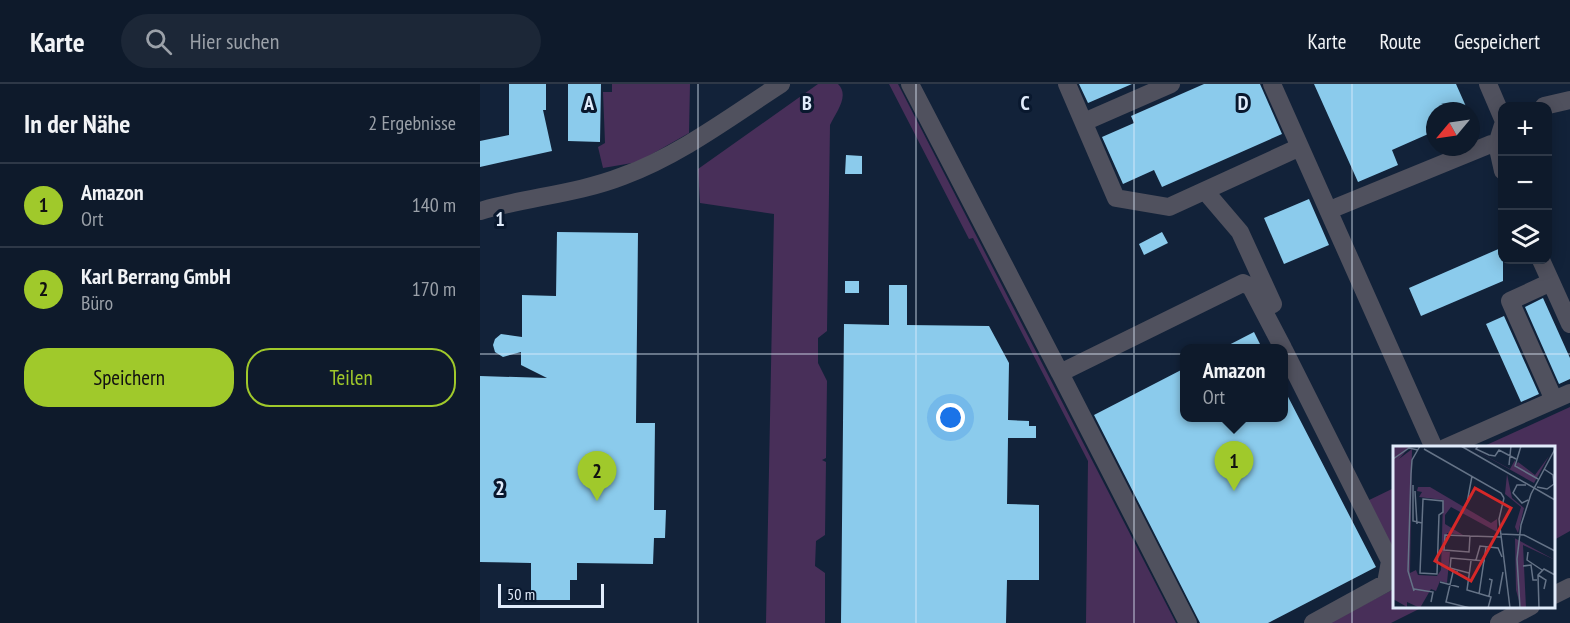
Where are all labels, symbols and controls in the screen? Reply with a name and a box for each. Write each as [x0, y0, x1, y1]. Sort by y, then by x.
search box [121, 14, 541, 68]
text: Karte [30, 23, 85, 60]
icon: search [142, 25, 175, 58]
text: Hier suchen [190, 27, 279, 55]
text: Karte [1308, 28, 1346, 55]
text: Route [1379, 28, 1421, 55]
text: Gespeichert [1454, 28, 1540, 55]
text: A [583, 90, 595, 116]
text: B [802, 90, 812, 116]
text: C [1020, 90, 1030, 116]
text: D [1238, 90, 1249, 116]
north arrow [1426, 102, 1480, 156]
map controls [1498, 102, 1552, 264]
button: + [1498, 102, 1552, 156]
text: In der Nähe [24, 107, 130, 140]
text: 2 Ergebnisse [368, 110, 456, 136]
button: − [1498, 156, 1552, 210]
text: Amazon [81, 178, 144, 206]
text: 1 [39, 192, 48, 218]
text: 140 m [412, 192, 456, 218]
text: Ort [81, 206, 103, 232]
text: 1 [495, 206, 505, 232]
button: layers [1498, 210, 1552, 264]
text: Karl Berrang GmbH [81, 262, 231, 290]
text: 2 [39, 276, 48, 302]
text: 170 m [412, 276, 456, 302]
text: Büro [81, 290, 113, 316]
popup [1180, 344, 1288, 422]
button: Speichern [24, 348, 234, 407]
button: Teilen [246, 348, 456, 407]
text: Amazon [1203, 356, 1265, 384]
text: Ort [1203, 384, 1225, 410]
your location [936, 403, 965, 432]
pin: 1 [1214, 442, 1254, 491]
inset map [1393, 446, 1555, 608]
pin: 2 [578, 452, 616, 501]
text: 2 [495, 475, 505, 501]
scale bar [498, 581, 604, 608]
text: 50 m [507, 584, 535, 604]

